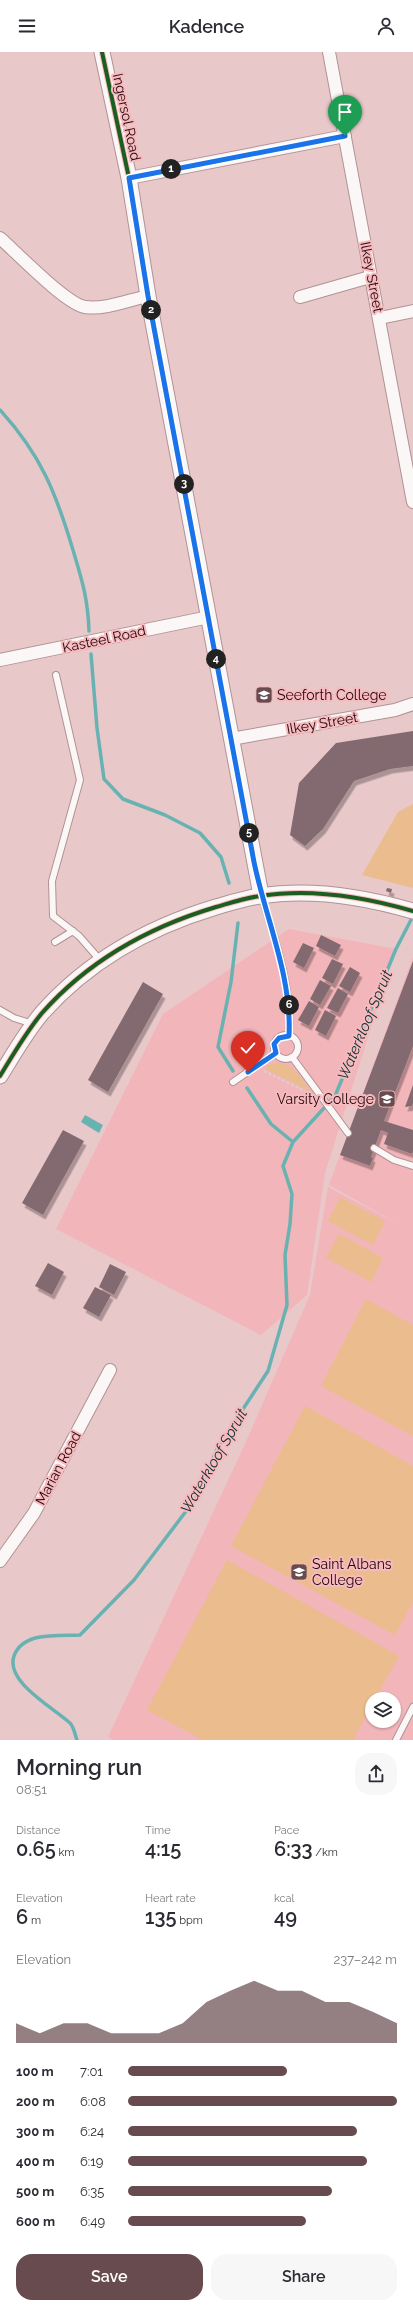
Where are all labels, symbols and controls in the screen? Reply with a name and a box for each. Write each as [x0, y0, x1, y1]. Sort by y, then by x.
icon: menu [16, 15, 38, 37]
icon: person [375, 15, 397, 37]
text: Kadence [169, 16, 244, 37]
street label: Ingersol Road [110, 72, 144, 162]
pin [328, 95, 362, 136]
icon: arrive [334, 101, 356, 123]
pin: 1 [161, 159, 181, 179]
text: 1 [168, 162, 174, 175]
street label: Ilkey Street [357, 240, 387, 314]
pin: 2 [141, 300, 161, 320]
text: 2 [148, 303, 154, 316]
pin: 3 [174, 474, 194, 494]
text: 3 [181, 477, 187, 490]
street label: Kasteel Road [61, 622, 147, 656]
pin: 4 [206, 649, 226, 669]
text: 4 [213, 652, 219, 665]
school or university icon: Seeforth College [254, 685, 274, 705]
place label: Seeforth College [277, 687, 387, 703]
street label: Ilkey Street [285, 709, 359, 737]
pin: 5 [239, 823, 259, 843]
text: 5 [246, 826, 252, 839]
water label: Waterkloof Spruit [334, 967, 396, 1083]
pin: 6 [279, 995, 299, 1015]
text: 6 [286, 998, 292, 1011]
pin [231, 1031, 265, 1072]
icon: check [237, 1037, 259, 1059]
school or university icon: Varsity College [377, 1089, 397, 1109]
place label: Varsity College [277, 1091, 374, 1107]
water label: Waterkloof Spruit [177, 1405, 251, 1516]
street label: Marian Road [32, 1429, 84, 1507]
place label: Saint Albans College [312, 1556, 392, 1588]
school or university icon: Saint Albans College [289, 1562, 309, 1582]
map controls [365, 1692, 401, 1728]
button: layers [365, 1692, 401, 1728]
button: share [355, 1753, 397, 1795]
text: Morning run [16, 1754, 142, 1780]
text: 08:51 [16, 1782, 47, 1797]
text: Distance [16, 1824, 60, 1837]
text: Time [145, 1824, 171, 1837]
text: Pace [274, 1824, 299, 1837]
text: 0.65 [16, 1837, 56, 1861]
text: 4:15 [145, 1837, 181, 1861]
text: 6:33 [274, 1837, 313, 1861]
text: km [56, 1846, 74, 1859]
text: /km [313, 1846, 338, 1859]
text: Elevation [16, 1892, 63, 1905]
text: Heart rate [145, 1892, 196, 1905]
text: kcal [274, 1892, 295, 1905]
text: 6 [16, 1905, 28, 1929]
text: 135 [145, 1905, 176, 1929]
text: 49 [274, 1905, 297, 1929]
text: m [28, 1914, 41, 1927]
text: bpm [176, 1914, 203, 1927]
text: Elevation [16, 1952, 71, 1967]
text: 237–242 m [334, 1952, 397, 1967]
text: 100 m [16, 2064, 54, 2079]
text: 7:01 [80, 2064, 103, 2079]
text: 200 m [16, 2094, 55, 2109]
text: 6:08 [80, 2094, 106, 2109]
text: 300 m [16, 2124, 54, 2139]
text: 6:24 [80, 2124, 104, 2139]
text: 400 m [16, 2154, 55, 2169]
text: 6:19 [80, 2154, 103, 2169]
text: 500 m [16, 2184, 54, 2199]
text: 6:35 [80, 2184, 104, 2199]
text: 600 m [16, 2214, 55, 2229]
text: 6:49 [80, 2214, 105, 2229]
button: Save [16, 2254, 203, 2300]
button: Share [211, 2254, 397, 2300]

